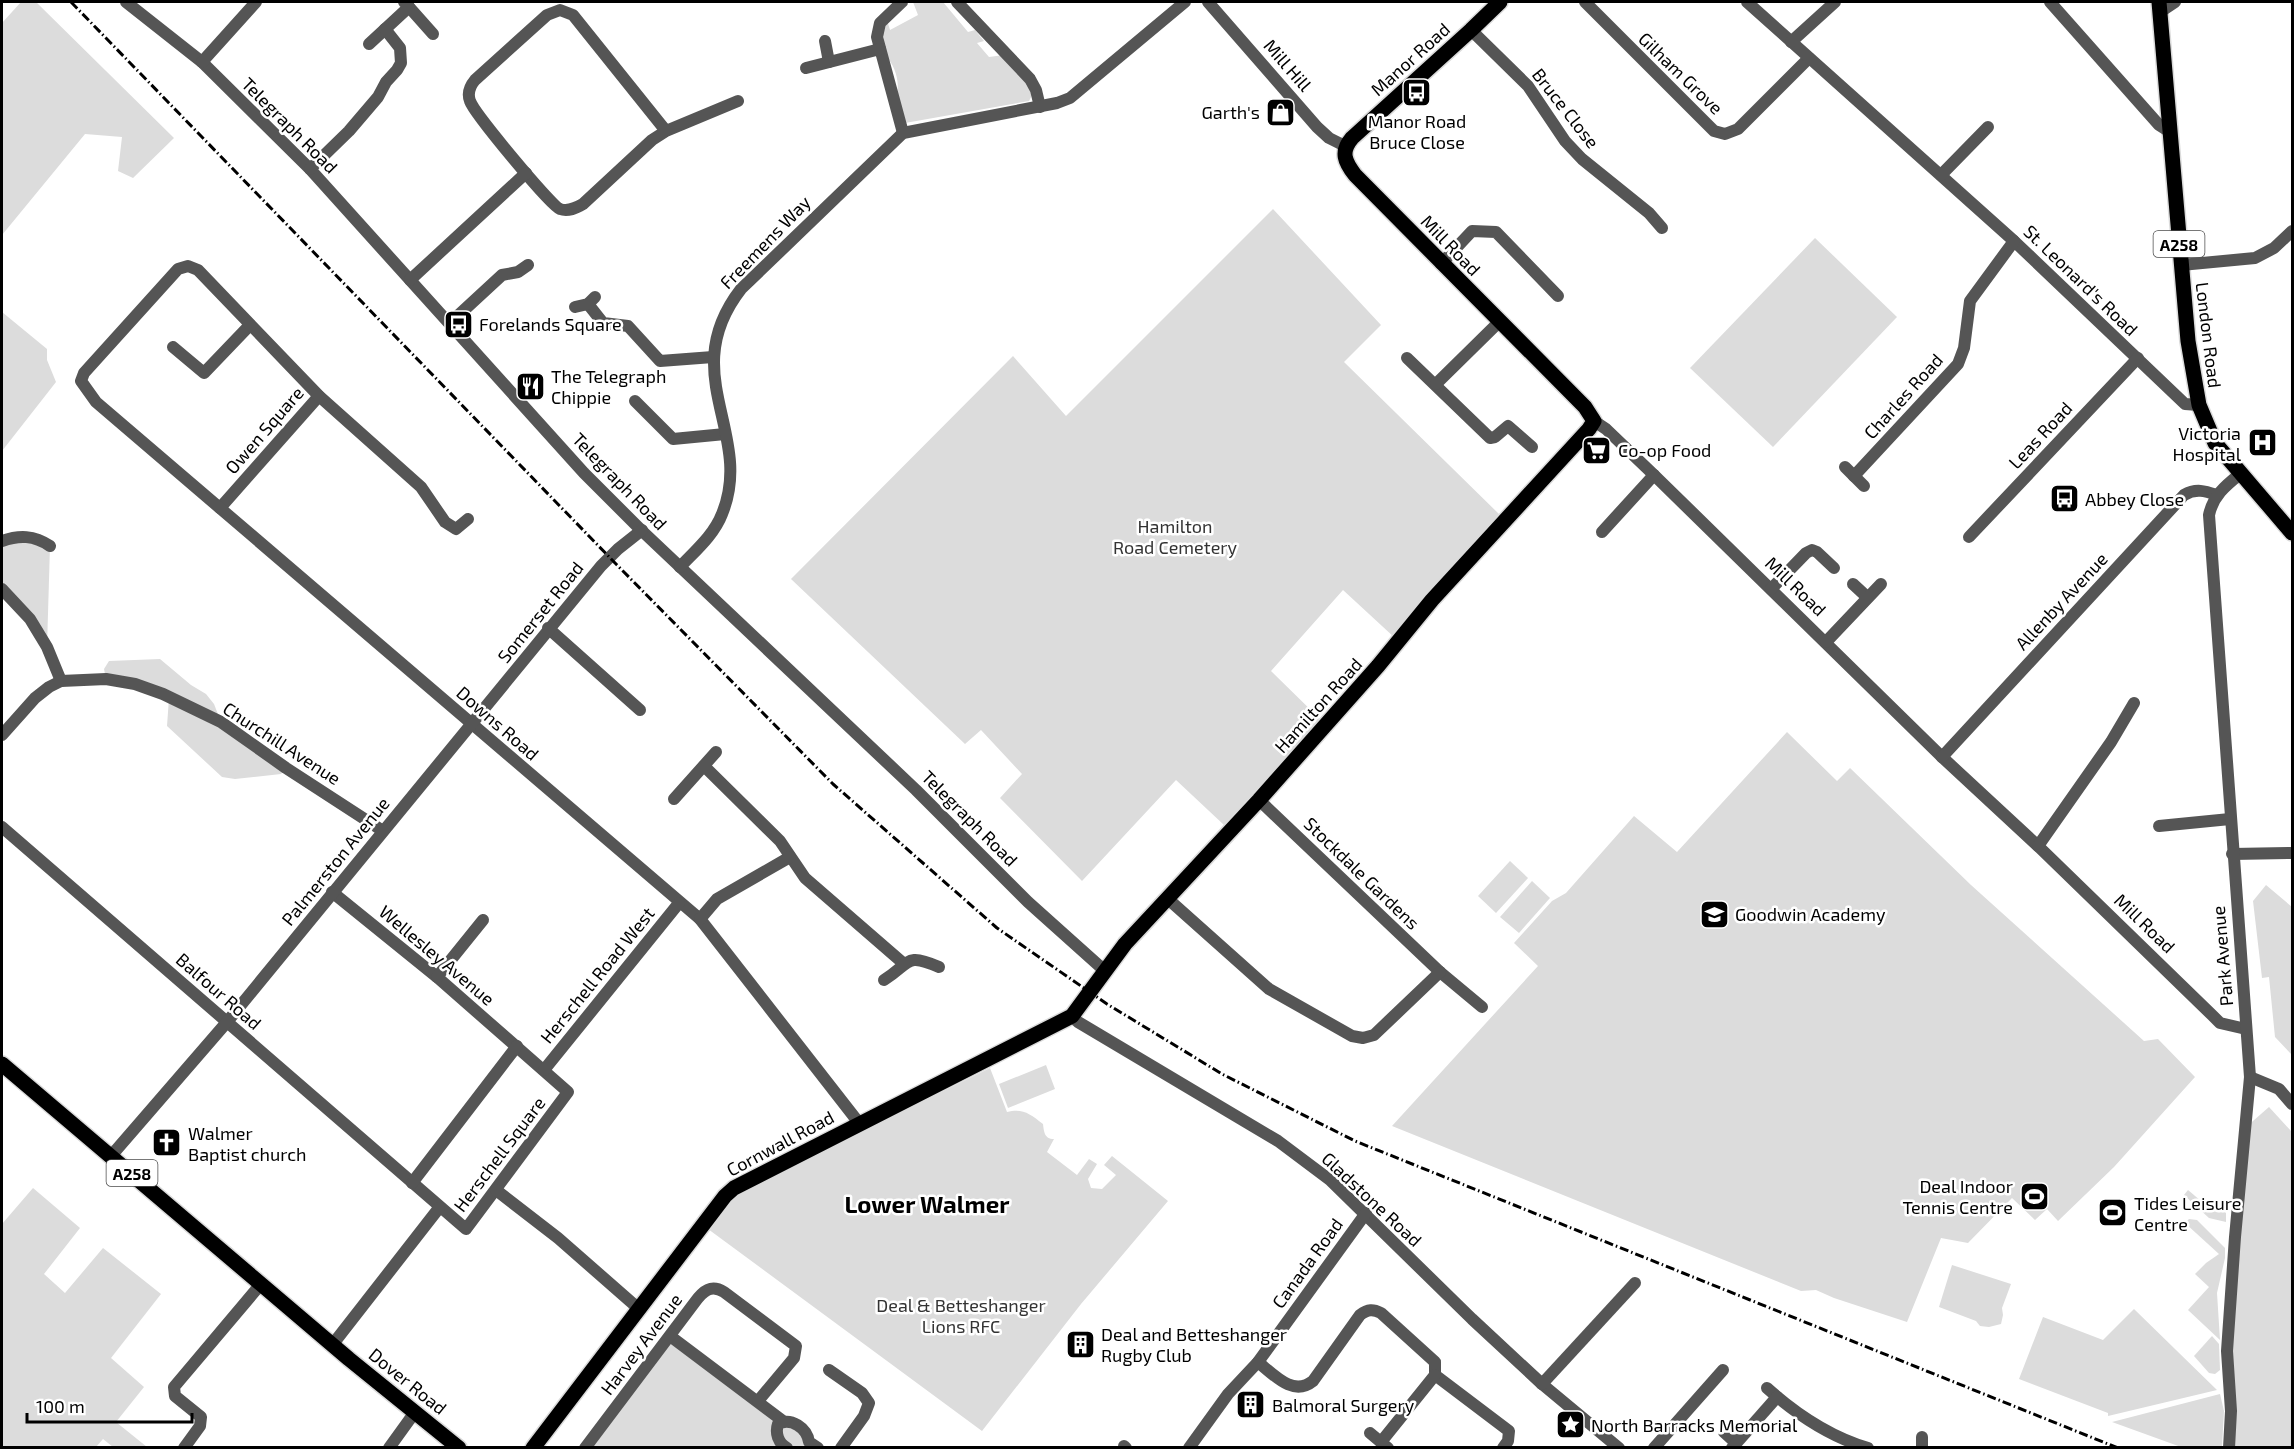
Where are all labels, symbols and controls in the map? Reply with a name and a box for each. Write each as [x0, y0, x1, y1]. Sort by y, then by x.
street label: Manor Road [1366, 18, 1454, 100]
street label: Gilham Grove [1634, 27, 1728, 119]
street label: Mill Hill [1259, 35, 1317, 96]
street label: Bruce Close [1528, 64, 1604, 152]
street label: Telegraph Road [237, 72, 343, 178]
bus stop icon: Manor Road Bruce Close [1401, 76, 1433, 108]
shop icon: Garth's [1265, 96, 1297, 128]
place label: Garth's [1202, 101, 1260, 123]
place label: Manor Road Bruce Close [1368, 110, 1466, 153]
street label: Freemens Way [715, 191, 815, 293]
street label: Mill Road [1417, 210, 1485, 280]
street label: St. Leonard's Road [2019, 220, 2143, 340]
road number: A258 [2154, 231, 2204, 257]
street label: London Road [2192, 281, 2226, 389]
bus stop icon: Forelands Square [442, 308, 474, 340]
place label: Forelands Square [479, 313, 622, 335]
street label: Charles Road [1859, 349, 1947, 443]
place label: The Telegraph Chippie [551, 365, 666, 408]
restaurant icon: The Telegraph Chippie [514, 370, 546, 402]
street label: Owen Square [220, 382, 308, 478]
street label: Leas Road [2004, 397, 2076, 473]
place label: Victoria Hospital [2173, 422, 2242, 465]
hospital icon: Victoria Hospital [2246, 427, 2278, 459]
street label: Telegraph Road [568, 428, 672, 534]
supermarket icon: Co-op Food [1581, 434, 1613, 466]
place label: Co-op Food [1618, 439, 1711, 461]
bus stop icon: Abbey Close [2048, 483, 2080, 515]
place label: Abbey Close [2085, 488, 2184, 510]
park label: Hamilton Road Cemetery [1113, 515, 1238, 558]
street label: Allenby Avenue [2010, 548, 2112, 654]
street label: Mill Road [1761, 552, 1831, 620]
street label: Somerset Road [492, 557, 588, 667]
street label: Hamilton Road [1270, 653, 1366, 757]
street label: Downs Road [452, 681, 544, 765]
street label: Churchill Avenue [219, 697, 345, 789]
street label: Telegraph Road [917, 765, 1023, 871]
street label: Palmerston Avenue [276, 792, 394, 930]
street label: Stockdale Gardens [1300, 812, 1424, 934]
street label: Mill Road [2110, 889, 2180, 957]
school or university icon: Goodwin Academy [1698, 898, 1730, 930]
street label: Wellesley Avenue [375, 900, 499, 1010]
street label: Herschell Road West [535, 902, 659, 1048]
place label: Goodwin Academy [1735, 903, 1886, 925]
street label: Park Avenue [2207, 905, 2237, 1007]
street label: Balfour Road [172, 948, 266, 1034]
street label: Herschell Square [449, 1092, 549, 1216]
street label: Cornwall Road [723, 1105, 837, 1181]
place label: Walmer Baptist church [188, 1122, 307, 1165]
church icon: Walmer Baptist church [151, 1127, 183, 1159]
street label: Gladstone Road [1317, 1147, 1427, 1251]
road number: A258 [106, 1160, 158, 1186]
place label: Deal Indoor Tennis Centre [1902, 1175, 2013, 1218]
sports icon: Deal Indoor Tennis Centre [2018, 1180, 2050, 1212]
district label: Lower Walmer [844, 1189, 1010, 1218]
place label: Tides Leisure Centre [2134, 1192, 2241, 1235]
sports icon: Tides Leisure Centre [2097, 1197, 2129, 1229]
street label: Canada Road [1267, 1214, 1347, 1312]
street label: Harvey Avenue [596, 1289, 686, 1399]
park label: Deal & Betteshanger Lions RFC [876, 1294, 1046, 1337]
place label: Deal and Betteshanger Rugby Club [1101, 1323, 1287, 1366]
building icon: Deal and Betteshanger Rugby Club [1064, 1328, 1096, 1360]
street label: Dover Road [365, 1343, 451, 1419]
scale bar [27, 1386, 192, 1424]
building icon: Balmoral Surgery [1235, 1389, 1267, 1421]
place label: Balmoral Surgery [1272, 1394, 1415, 1416]
text: 100 m [36, 1395, 85, 1417]
place icon: North Barracks Memorial [1554, 1409, 1586, 1441]
place label: North Barracks Memorial [1591, 1414, 1798, 1436]

